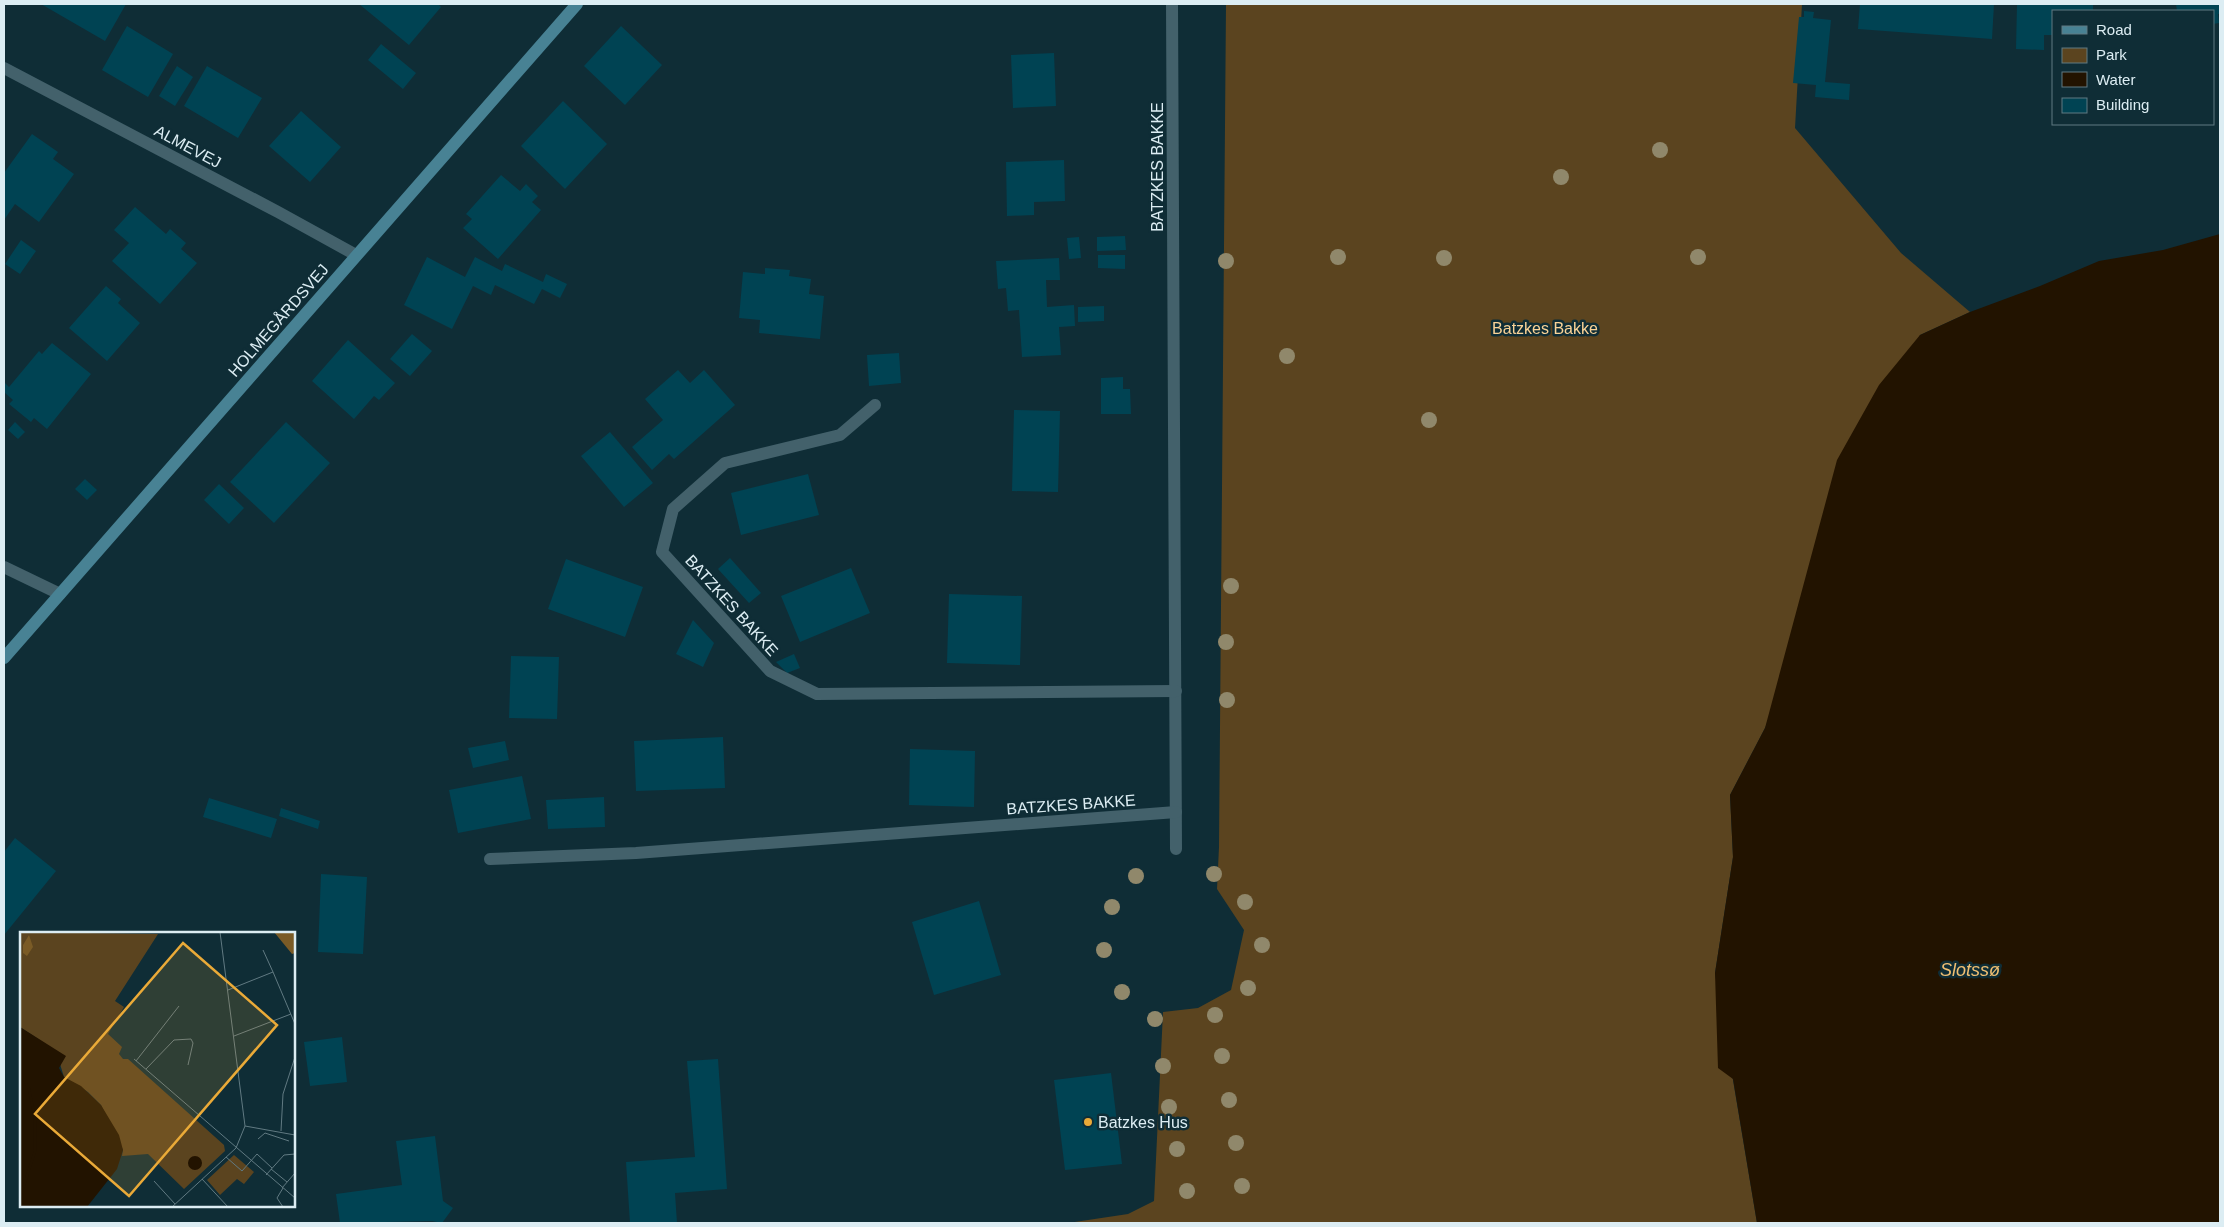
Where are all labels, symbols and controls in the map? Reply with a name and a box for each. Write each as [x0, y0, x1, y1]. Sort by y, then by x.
legend [2052, 10, 2214, 125]
text: Road [2096, 21, 2132, 38]
text: Park [2096, 46, 2127, 63]
text: Water [2096, 71, 2135, 88]
text: Building [2096, 96, 2149, 113]
street label: BATZKES BAKKE [1149, 102, 1166, 232]
street label: ALMEVEJ [152, 122, 224, 171]
street label: HOLMEGÅRDSVEJ [224, 260, 332, 380]
park label: Batzkes Bakke [1492, 320, 1598, 337]
street label: BATZKES BAKKE [682, 552, 781, 659]
street label: BATZKES BAKKE [1006, 792, 1136, 817]
inset map [20, 932, 295, 1207]
water label: Slotssø [1940, 960, 2000, 980]
place label: Batzkes Hus [1098, 1114, 1188, 1131]
marker: Batzkes Hus [1082, 1116, 1094, 1128]

